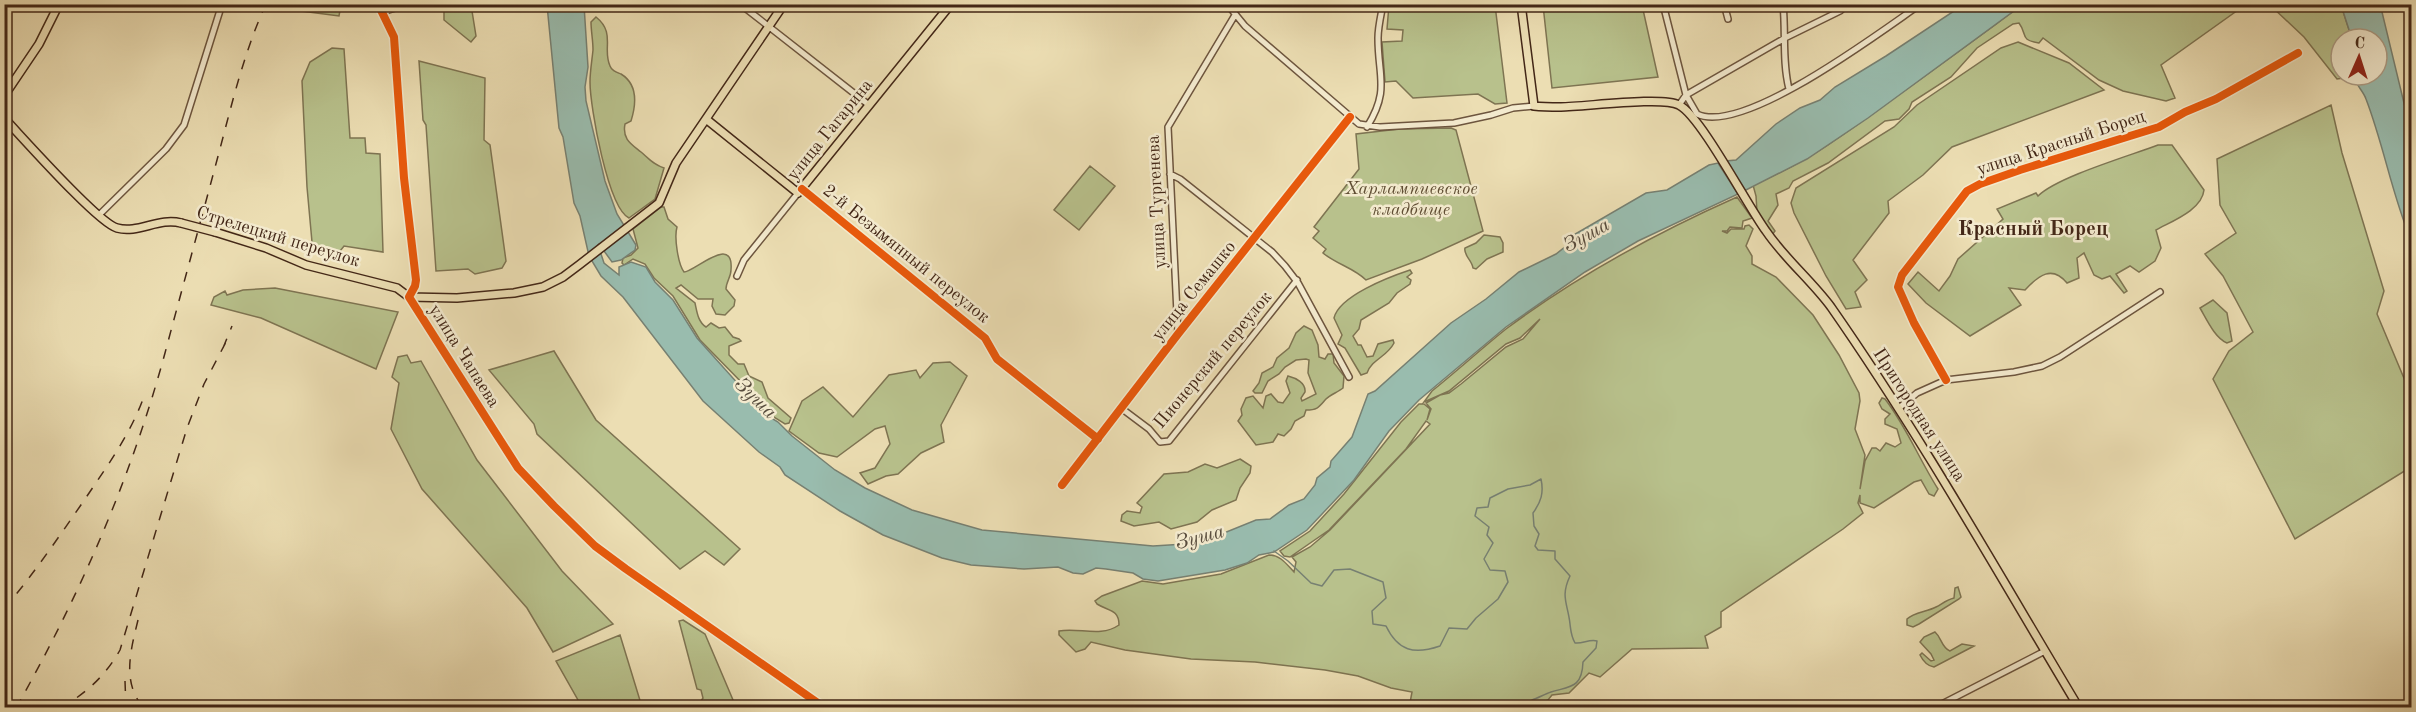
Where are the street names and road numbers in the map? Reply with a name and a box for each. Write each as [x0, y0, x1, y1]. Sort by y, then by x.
street label: улица Гагарина [784, 76, 876, 184]
street label: улица Красный Борец [1975, 107, 2148, 179]
street label: улица Тургенева [1145, 135, 1169, 269]
street label: 2-й Безымянный переулок [819, 181, 993, 327]
street label: Стрелецкий переулок [194, 204, 362, 270]
street label: улица Семашко [1148, 238, 1240, 344]
street label: Пионерский переулок [1151, 288, 1275, 432]
street label: улица Чапаева [425, 301, 503, 411]
street label: Пригородная улица [1869, 345, 1969, 485]

